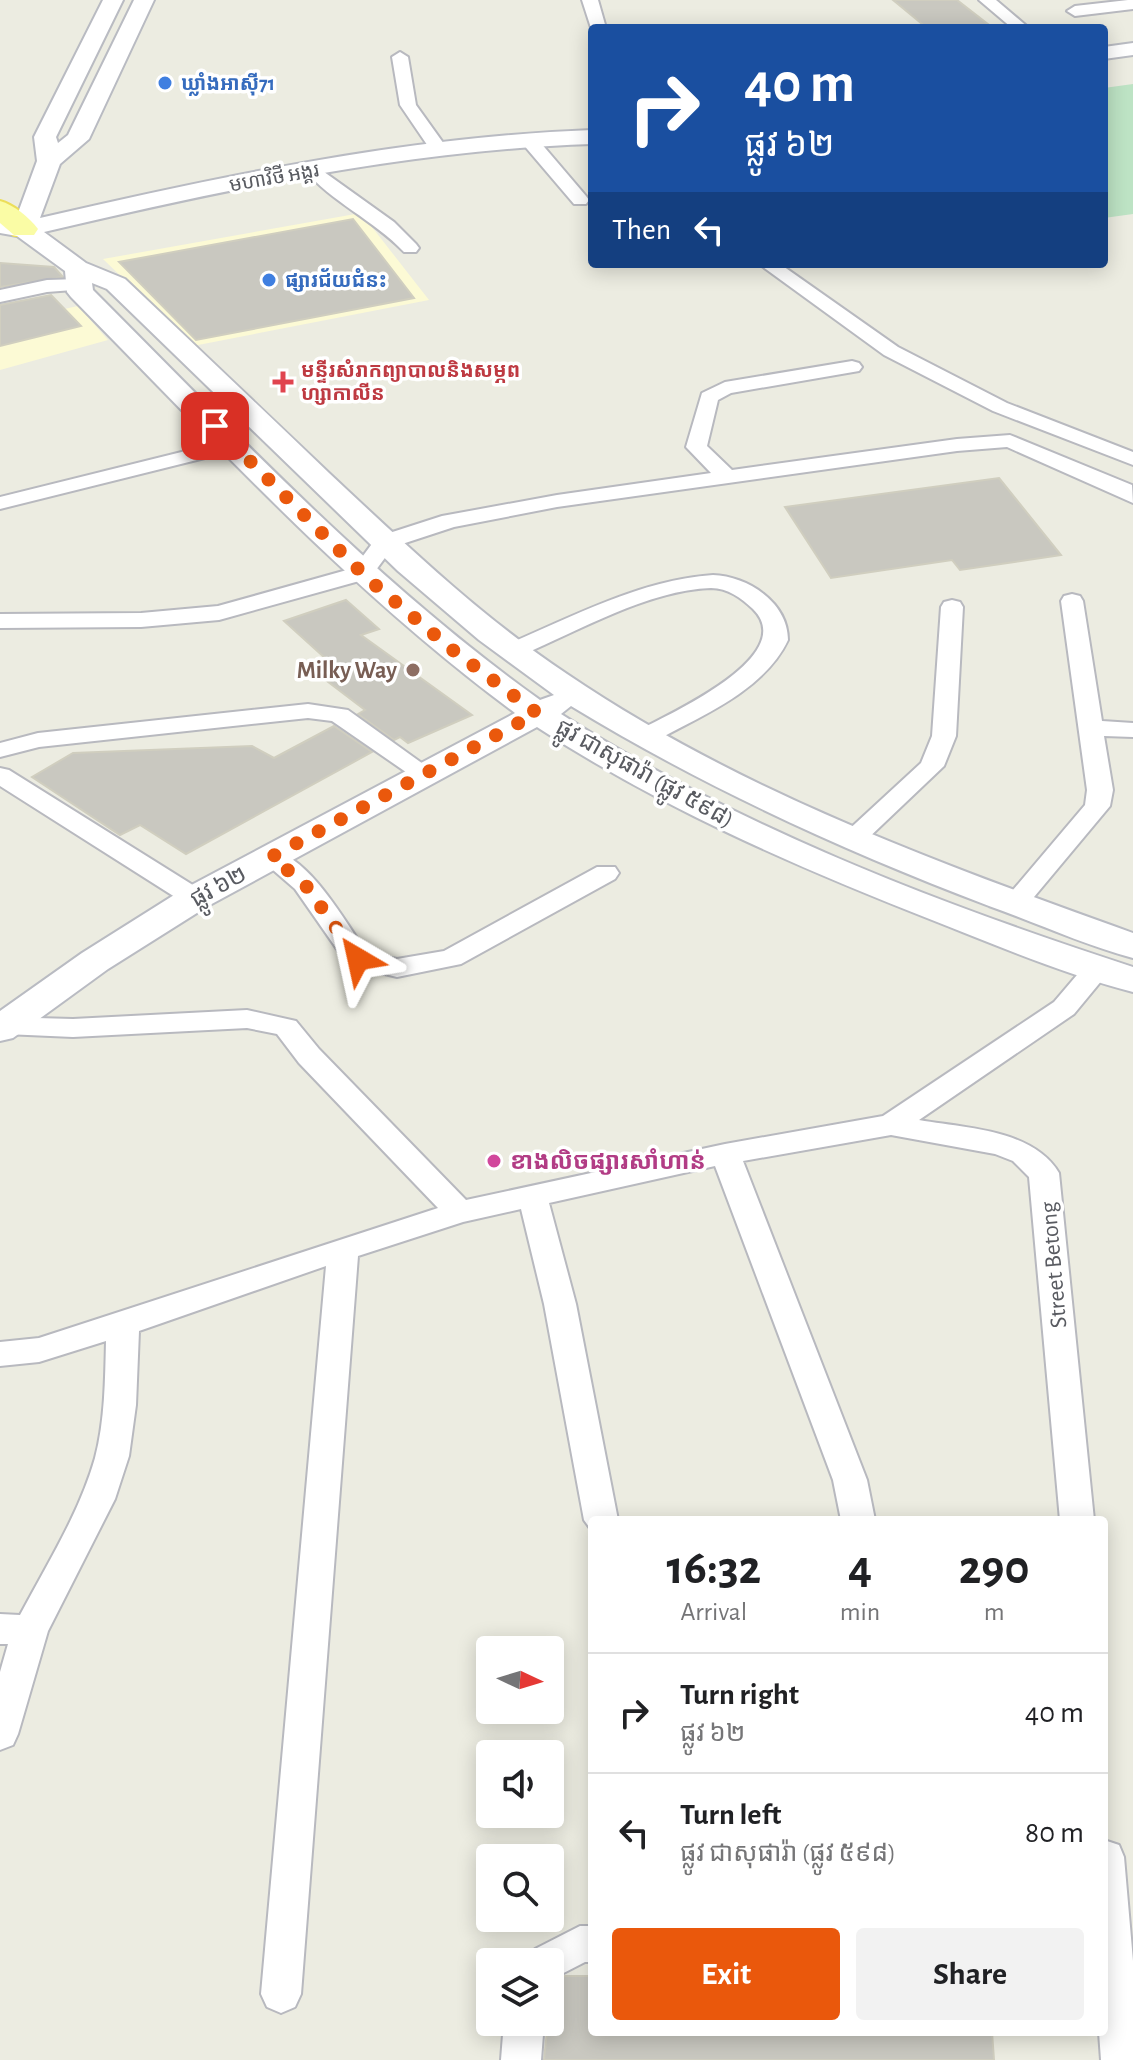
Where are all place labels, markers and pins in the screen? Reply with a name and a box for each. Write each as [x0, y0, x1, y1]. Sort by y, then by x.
place label: ឃ្លាំងអាសុី71 [181, 72, 275, 96]
marker: ឃ្លាំងអាសុី71 [156, 74, 174, 92]
place label: ផ្សារជ័យជំនះ [285, 268, 387, 292]
marker: ផ្សារជ័យជំនះ [260, 271, 278, 289]
place label: មន្ទីរសំរាកព្យាបាលនិងសម្ភព ហ្សាកាលីន [301, 359, 520, 405]
marker: មន្ទីរសំរាកព្យាបាលនិងសម្ភព ហ្សាកាលីន [272, 371, 294, 393]
pin [181, 392, 249, 460]
place label: Milky Way [297, 659, 397, 683]
marker: Milky Way [404, 661, 422, 679]
place label: ខាងលិចផ្សារសាំហាន់ [510, 1148, 706, 1175]
marker: ខាងលិចផ្សារសាំហាន់ [485, 1152, 503, 1170]

